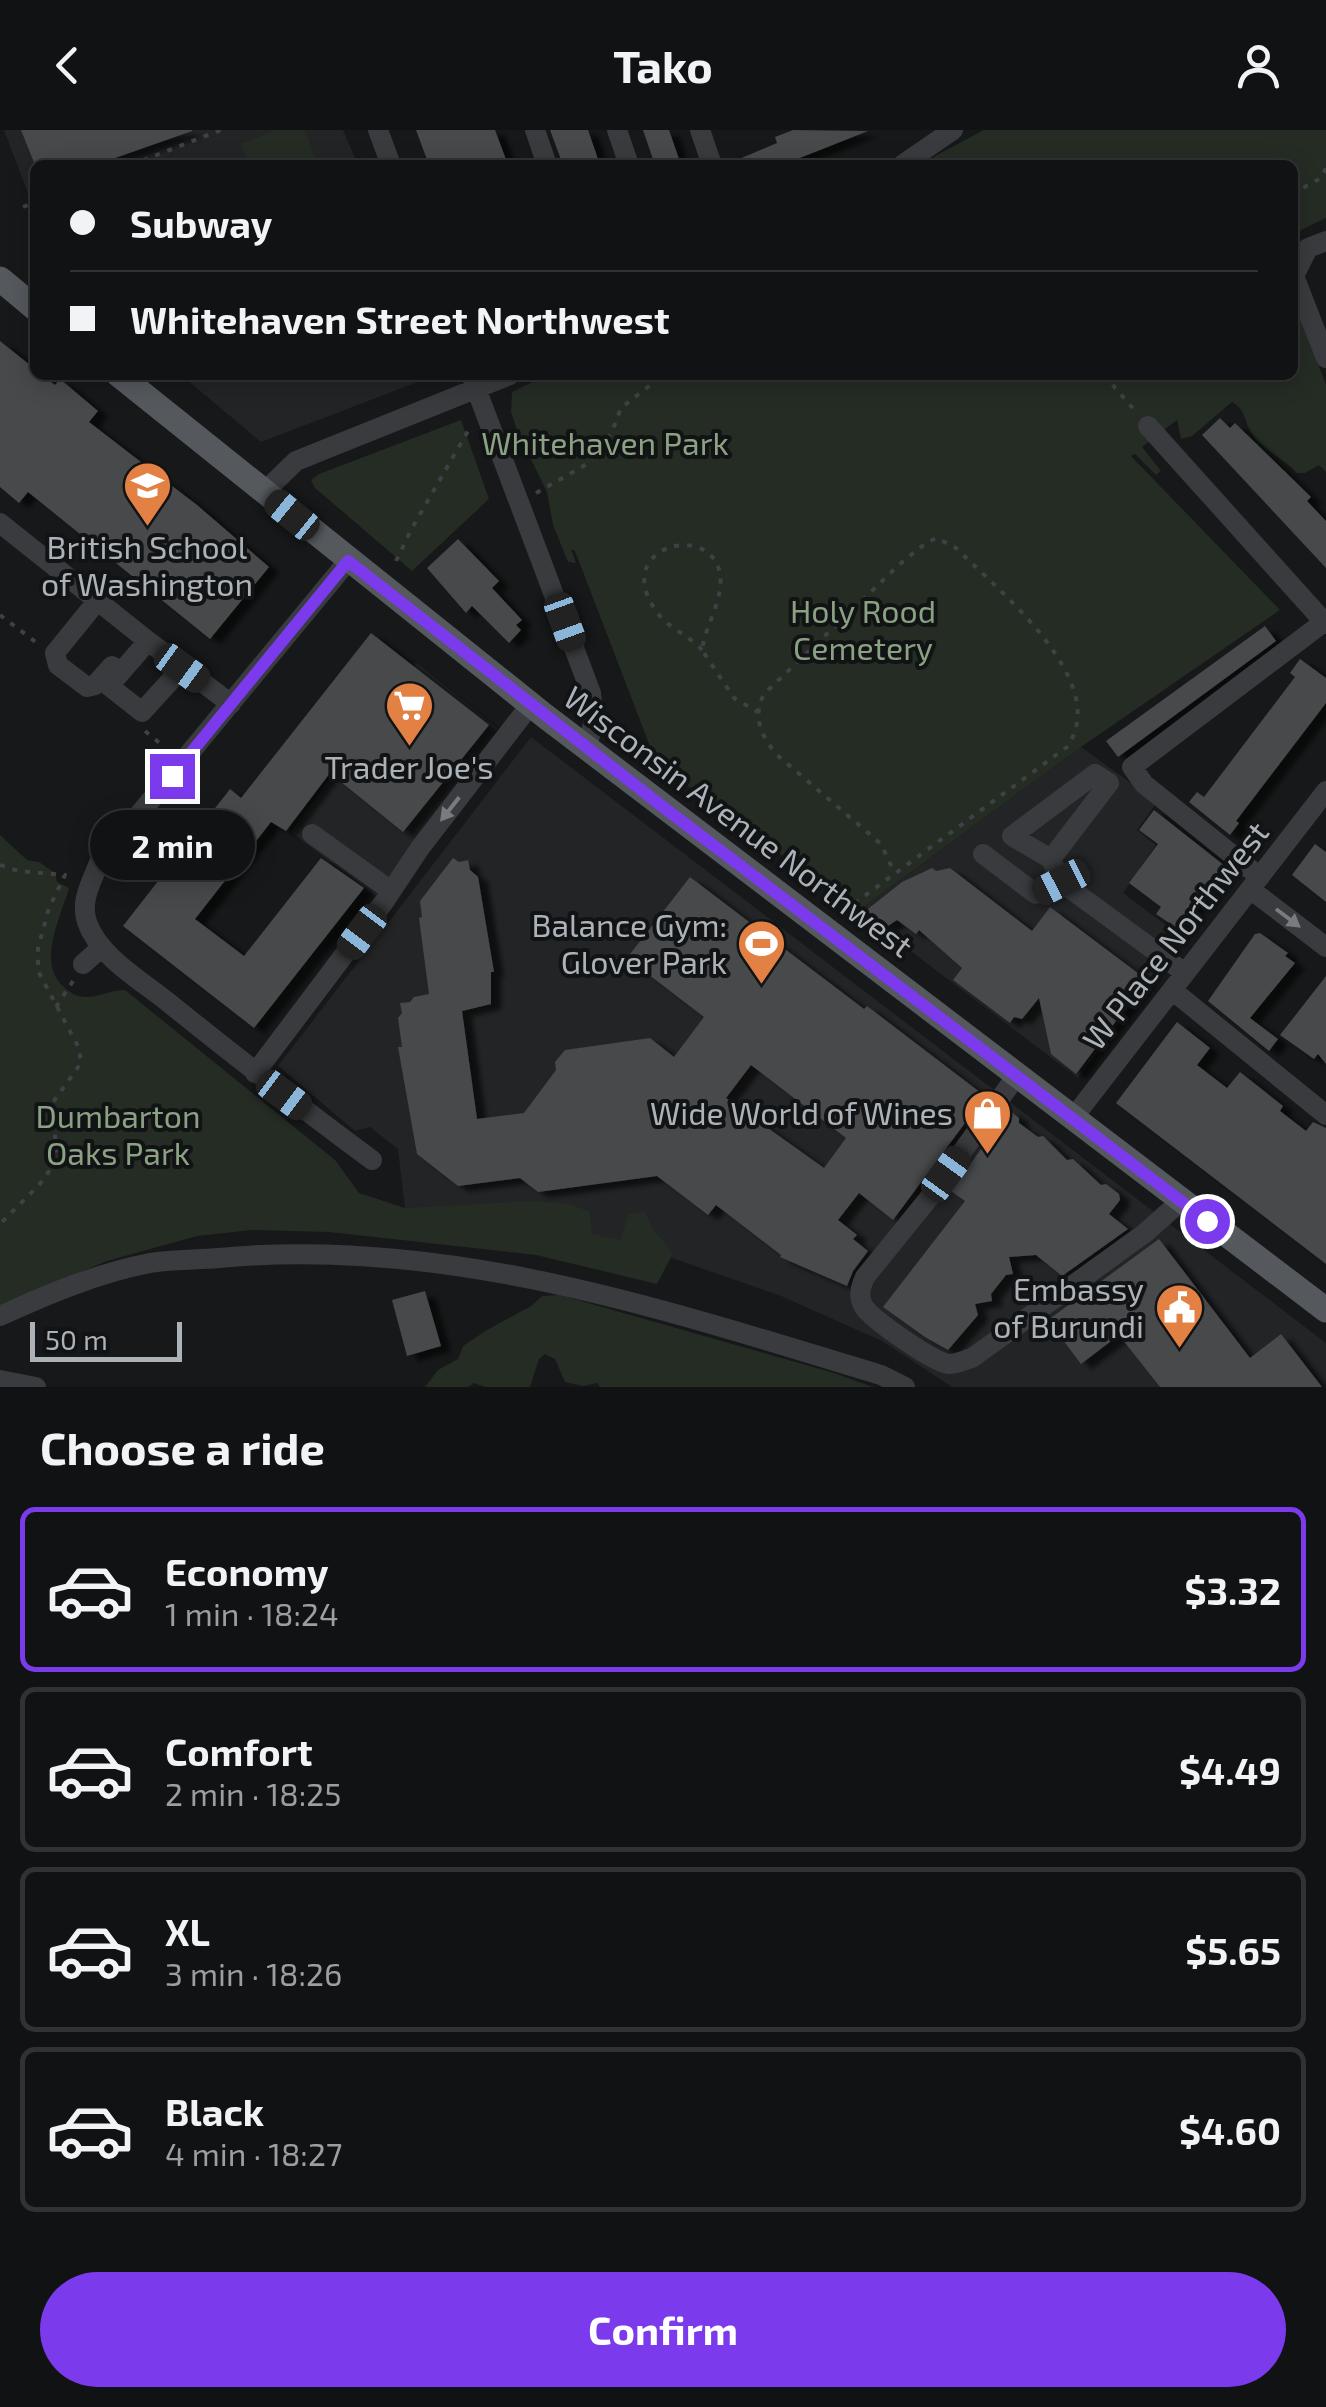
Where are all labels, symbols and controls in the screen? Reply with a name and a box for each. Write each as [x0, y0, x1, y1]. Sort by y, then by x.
icon: back [40, 38, 95, 93]
text: Tako [613, 38, 713, 92]
icon: person [1231, 38, 1286, 93]
text: Subway [130, 200, 272, 246]
text: Whitehaven Street Northwest [130, 296, 670, 342]
park label: Whitehaven Park [481, 423, 729, 461]
school or university icon: British School of Washington [121, 460, 173, 528]
car [259, 484, 325, 546]
place label: British School of Washington [41, 527, 253, 602]
car [541, 589, 589, 655]
park label: Holy Rood Cemetery [790, 591, 936, 666]
car [149, 638, 215, 698]
street label: Wisconsin Avenue Northwest [557, 677, 921, 964]
supermarket icon: Trader Joe's [383, 680, 435, 748]
place label: Trader Joe's [324, 747, 494, 785]
route end [150, 754, 195, 799]
one-way arrow [440, 796, 461, 822]
callout: 2 min [90, 811, 254, 881]
street label: W Place Northwest [1074, 813, 1275, 1056]
text: 2 min [132, 826, 213, 864]
car [1027, 855, 1095, 909]
car [332, 899, 392, 965]
place label: Balance Gym: Glover Park [532, 905, 727, 980]
one-way arrow [1275, 908, 1301, 928]
sports icon: Balance Gym: Glover Park [736, 918, 788, 986]
car [251, 1065, 317, 1125]
shop icon: Wide World of Wines [962, 1088, 1014, 1156]
place label: Wide World of Wines [650, 1093, 953, 1131]
park label: Dumbarton Oaks Park [35, 1096, 201, 1171]
car [916, 1141, 976, 1207]
route start [1185, 1199, 1230, 1244]
place label: Embassy of Burundi [993, 1269, 1144, 1344]
public building icon: Embassy of Burundi [1153, 1282, 1205, 1350]
scale bar [30, 1317, 182, 1362]
text: 50 m [45, 1322, 108, 1356]
text: Choose a ride [40, 1420, 325, 1474]
icon: car [45, 1545, 135, 1635]
text: Economy [165, 1548, 329, 1594]
text: $3.32 [1185, 1567, 1281, 1613]
text: 1 min · 18:24 [165, 1594, 339, 1632]
icon: car [45, 1725, 135, 1815]
text: Comfort [165, 1728, 313, 1774]
text: $4.49 [1179, 1747, 1281, 1793]
text: 2 min · 18:25 [165, 1774, 341, 1812]
icon: car [45, 1905, 135, 1995]
text: XL [165, 1908, 210, 1954]
text: $5.65 [1185, 1927, 1281, 1973]
text: 3 min · 18:26 [165, 1954, 342, 1992]
icon: car [45, 2085, 135, 2175]
text: Black [165, 2088, 264, 2134]
text: $4.60 [1179, 2107, 1281, 2153]
text: 4 min · 18:27 [165, 2134, 342, 2172]
button: Confirm [40, 2272, 1286, 2387]

